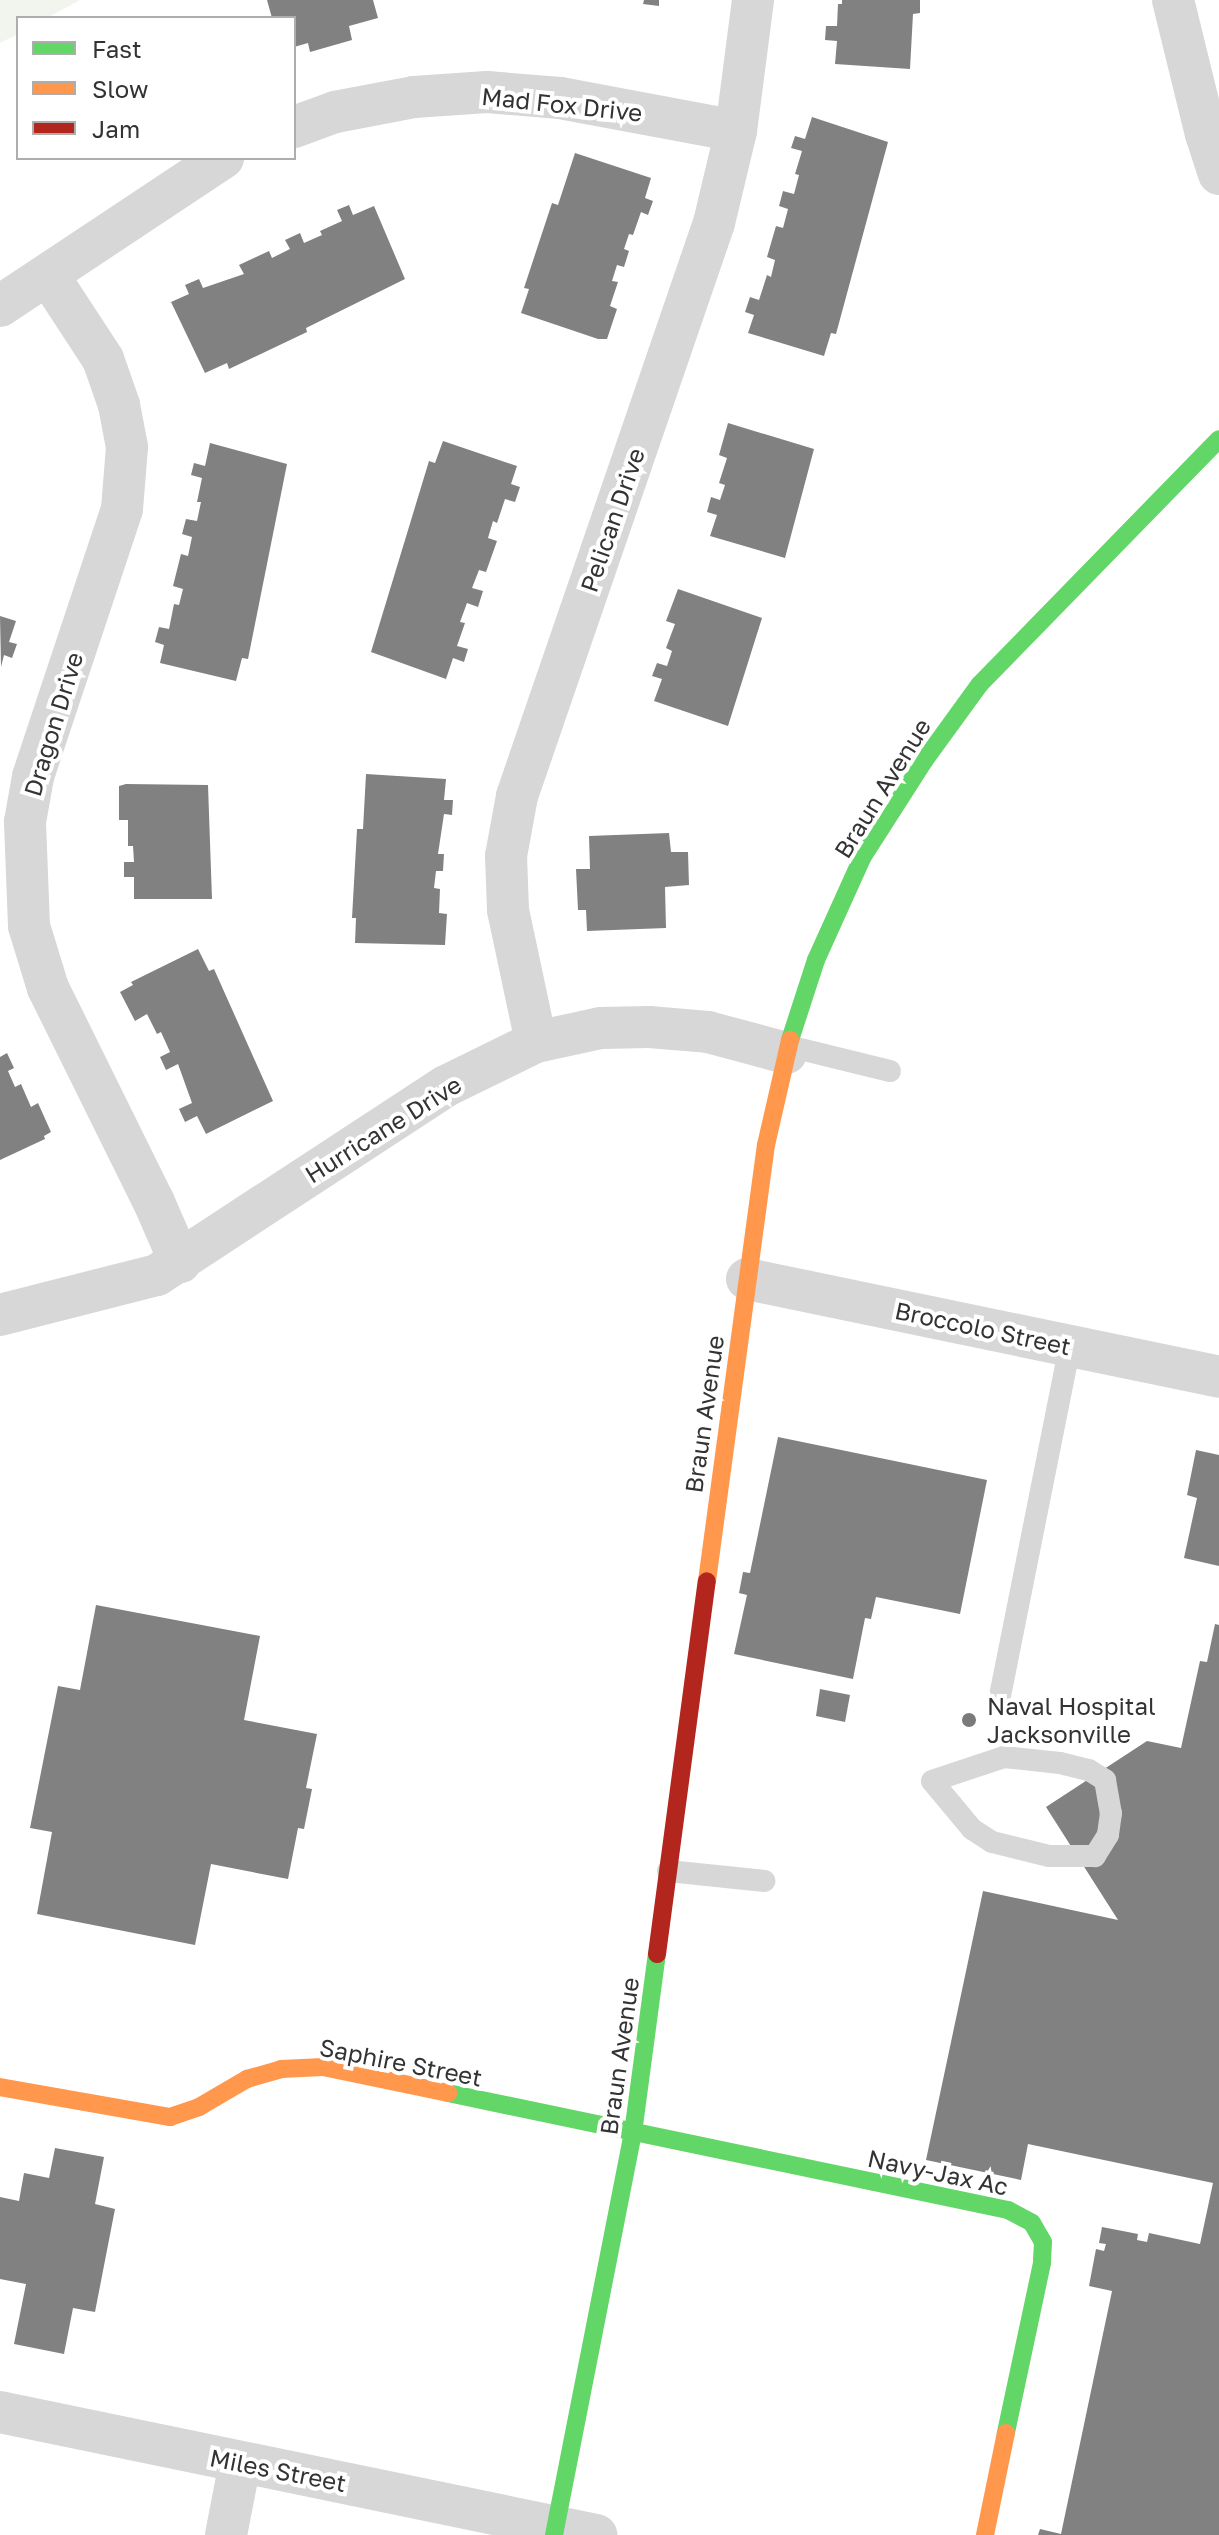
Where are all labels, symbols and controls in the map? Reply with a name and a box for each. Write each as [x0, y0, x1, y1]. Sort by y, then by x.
legend [16, 16, 296, 160]
text: Fast [92, 34, 142, 63]
text: Slow [92, 74, 148, 103]
street label: Mad Fox Drive [480, 81, 644, 127]
text: Jam [92, 114, 140, 143]
street label: Pelican Drive [574, 444, 650, 596]
street label: Dragon Drive [17, 649, 89, 799]
street label: Braun Avenue [828, 713, 936, 863]
street label: Hurricane Drive [300, 1069, 466, 1189]
street label: Broccolo Street [892, 1295, 1074, 1361]
street label: Braun Avenue [679, 1333, 729, 1495]
place label: Naval Hospital Jacksonville [987, 1692, 1156, 1748]
marker: Naval Hospital Jacksonville [958, 1709, 980, 1731]
street label: Braun Avenue [594, 1975, 644, 2137]
street label: Saphire Street [317, 2032, 485, 2092]
street label: Navy-Jax Ac [865, 2143, 1011, 2201]
street label: Miles Street [207, 2443, 349, 2497]

